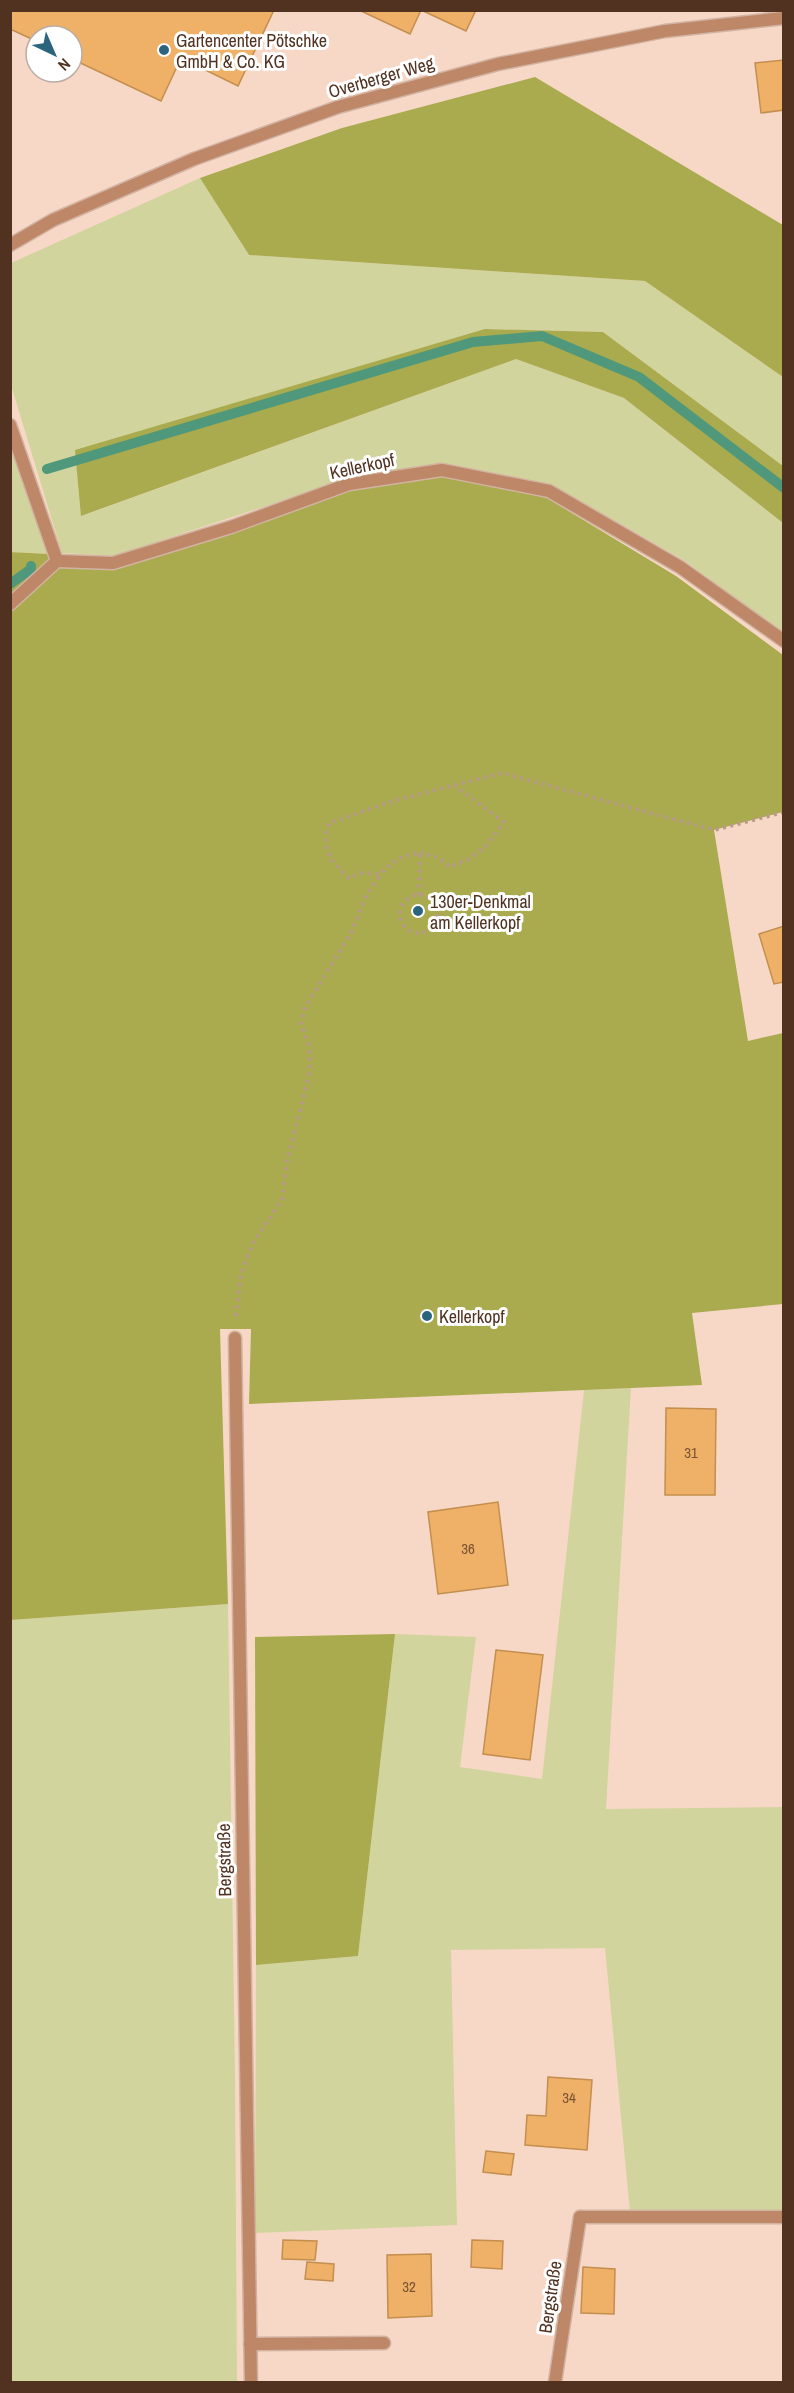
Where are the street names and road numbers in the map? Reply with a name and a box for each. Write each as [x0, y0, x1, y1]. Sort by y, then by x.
street label: Overberger Weg [325, 50, 438, 104]
street label: Kellerkopf [327, 447, 398, 485]
street label: Bergstraße [211, 1823, 237, 1897]
street label: Bergstraße [533, 2259, 567, 2335]

